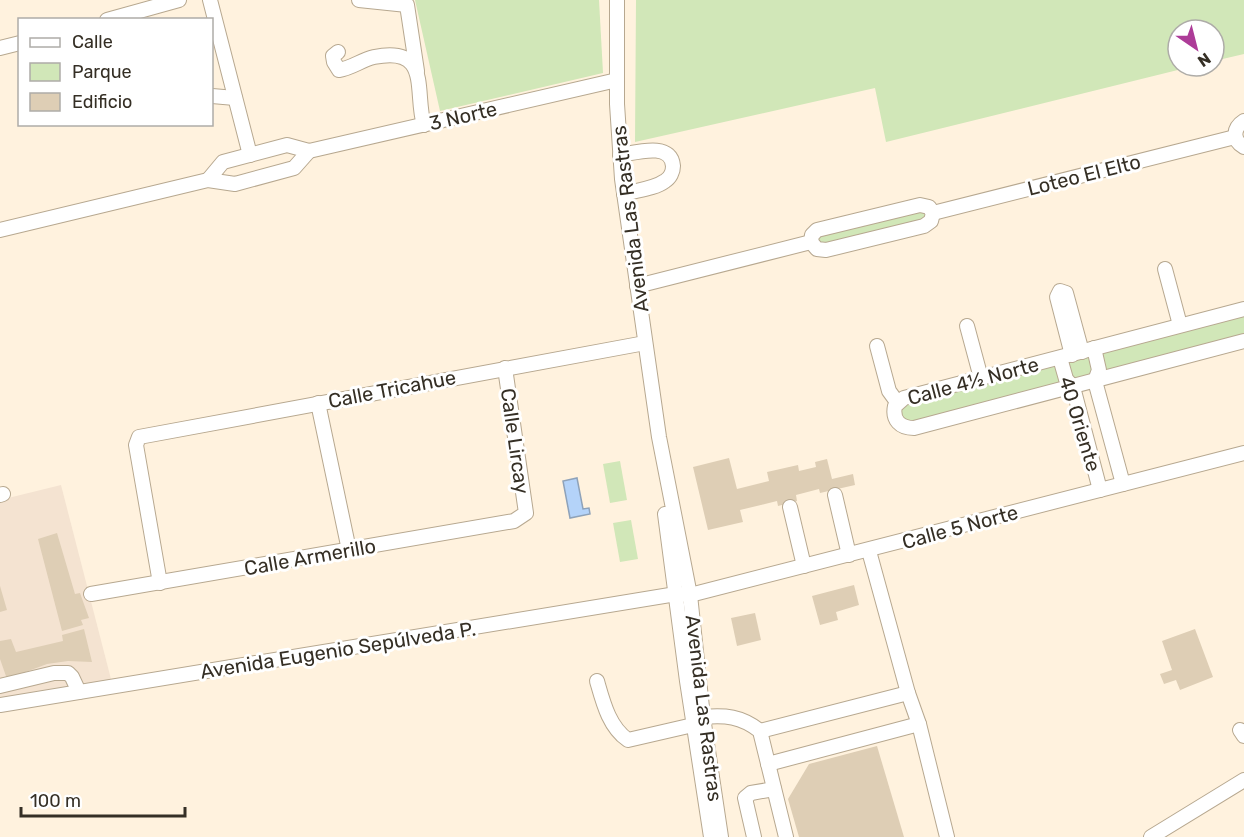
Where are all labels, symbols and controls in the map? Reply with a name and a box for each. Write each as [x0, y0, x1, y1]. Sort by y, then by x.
legend [18, 18, 213, 126]
north arrow [1166, 18, 1226, 78]
text: Calle [72, 31, 113, 53]
text: N [1194, 49, 1214, 71]
text: Parque [72, 61, 132, 83]
text: Edificio [72, 91, 132, 113]
street label: 3 Norte [427, 97, 499, 135]
street label: Avenida Las Rastras [607, 124, 653, 314]
street label: Loteo El Elto [1025, 149, 1143, 201]
street label: Calle 4½ Norte [905, 352, 1041, 410]
street label: Calle Tricahue [326, 365, 458, 413]
street label: 40 Oriente [1054, 374, 1106, 474]
street label: Calle Lircay [496, 387, 534, 495]
street label: Calle 5 Norte [899, 500, 1021, 554]
street label: Calle Armerillo [242, 534, 378, 580]
street label: Avenida Las Rastras [681, 613, 727, 803]
street label: Avenida Eugenio Sepúlveda P. [199, 616, 477, 684]
scale bar [21, 780, 184, 818]
text: 100 m [30, 790, 81, 812]

